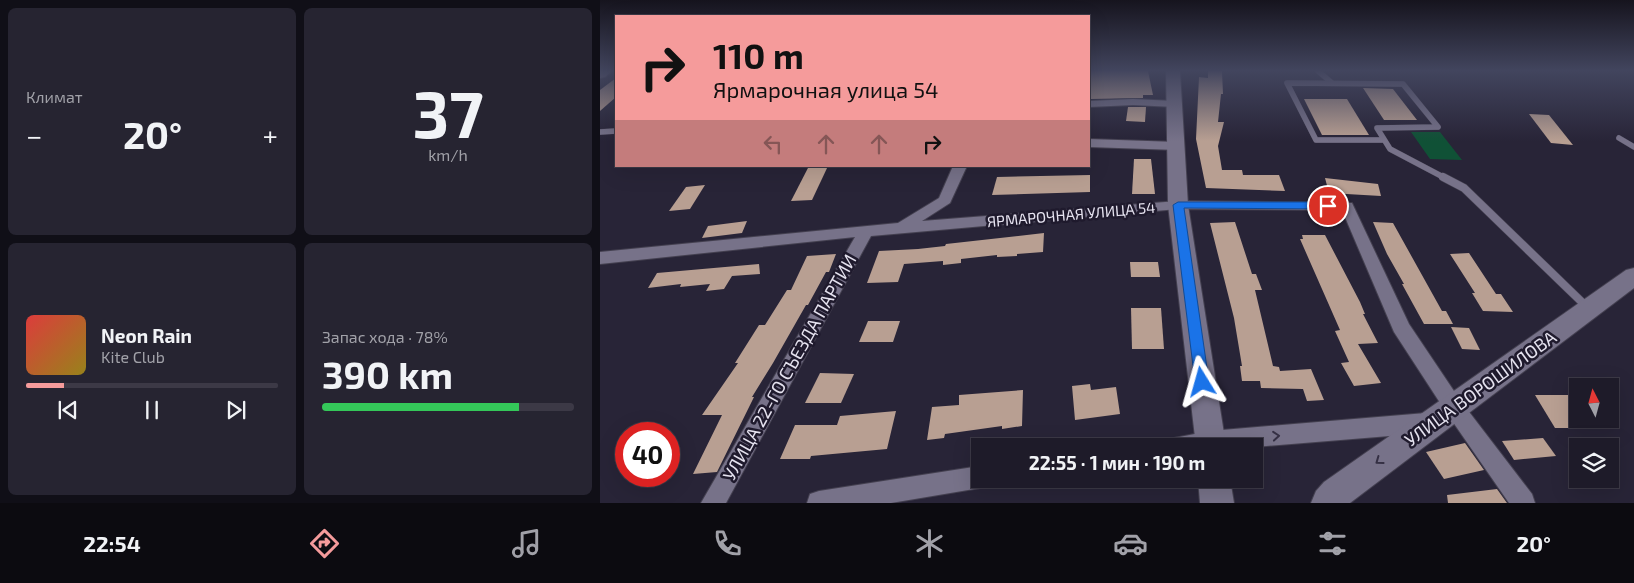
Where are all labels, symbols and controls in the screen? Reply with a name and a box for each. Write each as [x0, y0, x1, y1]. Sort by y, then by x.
text: 110 m [713, 34, 804, 76]
icon: right [630, 35, 695, 100]
text: 37 [412, 73, 484, 151]
text: Ярмарочная улица 54 [713, 76, 938, 102]
text: Климат [26, 87, 83, 106]
text: 20° [123, 111, 182, 157]
text: − [26, 118, 42, 152]
text: + [263, 118, 278, 152]
icon: left [759, 130, 787, 158]
icon: ahead [812, 130, 840, 158]
icon: ahead [865, 130, 893, 158]
icon: right [918, 130, 946, 158]
text: km/h [428, 145, 468, 164]
pin [1307, 185, 1349, 227]
icon: arrive [1314, 192, 1342, 220]
street label: ЯРМАРОЧНАЯ УЛИЦА 54 [986, 198, 1156, 230]
street label: УЛИЦА 22-ГО СЪЕЗДА ПАРТИИ [718, 250, 860, 484]
text: Neon Rain [101, 324, 192, 347]
street label: УЛИЦА ВОРОШИЛОВА [1400, 325, 1561, 450]
text: Запас хода · 78% [322, 327, 448, 346]
text: Kite Club [101, 347, 165, 366]
text: 390 km [322, 351, 453, 397]
position arrow [1175, 355, 1227, 407]
north arrow [1569, 378, 1619, 428]
map controls [1569, 378, 1619, 488]
icon: previous [54, 396, 82, 424]
icon: pause [138, 396, 166, 424]
icon: next [222, 396, 250, 424]
speed limit sign: 40 [615, 422, 680, 487]
one-way arrow [1273, 430, 1281, 441]
button: layers [1569, 438, 1619, 488]
text: 22:55 · 1 мин · 190 m [1029, 451, 1205, 474]
one-way arrow [1375, 455, 1385, 464]
icon: directions [307, 526, 342, 561]
icon: music [509, 526, 544, 561]
icon: phone [710, 526, 745, 561]
icon: climate [912, 526, 947, 561]
icon: car [1113, 526, 1148, 561]
icon: filters [1315, 526, 1350, 561]
text: 22:54 [83, 530, 141, 556]
text: 20° [1516, 530, 1551, 556]

